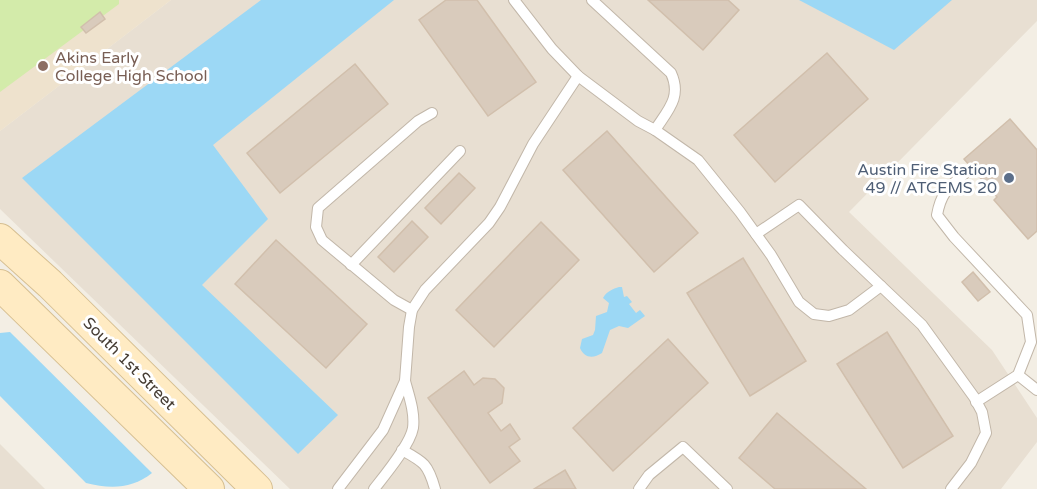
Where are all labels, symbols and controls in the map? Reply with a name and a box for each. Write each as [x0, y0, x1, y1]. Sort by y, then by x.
place label: Akins Early College High School [55, 48, 207, 86]
marker: Akins Early College High School [36, 59, 50, 73]
place label: Austin Fire Station 49 // ATCEMS 20 [857, 160, 997, 198]
marker: Austin Fire Station 49 // ATCEMS 20 [1002, 171, 1016, 185]
street label: South 1st Street [79, 313, 180, 414]

